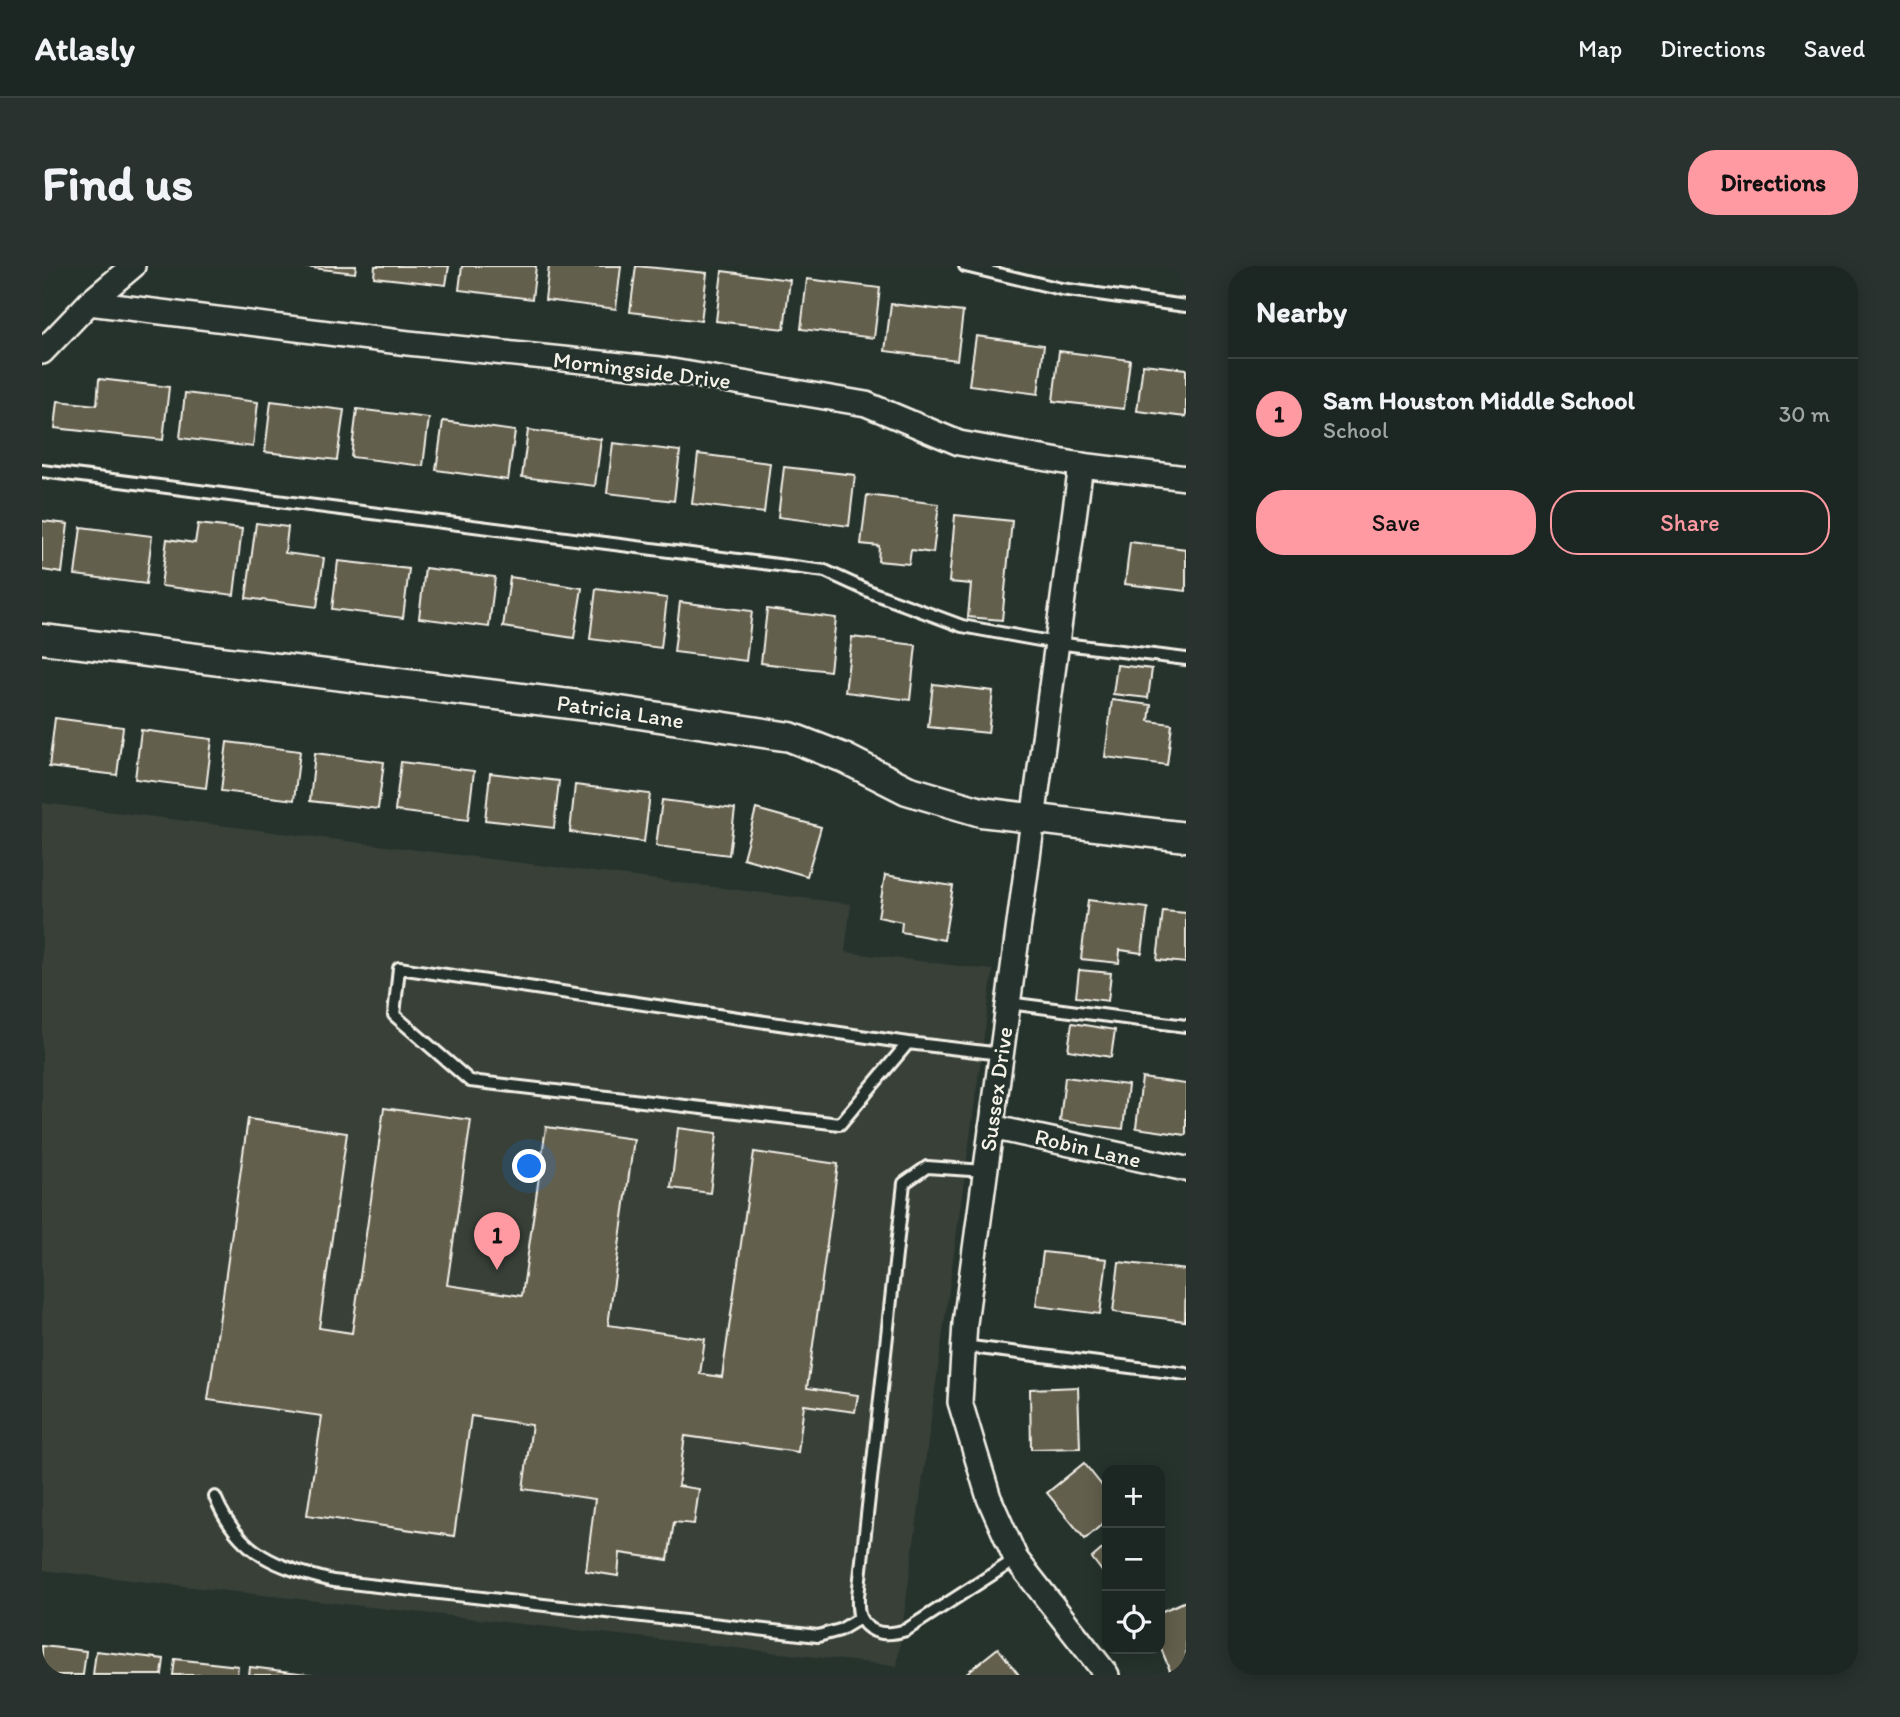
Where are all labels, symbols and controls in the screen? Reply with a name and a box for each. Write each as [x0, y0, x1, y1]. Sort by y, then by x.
text: Atlasly [35, 29, 135, 68]
text: Map [1578, 34, 1622, 63]
text: Directions [1660, 34, 1766, 63]
text: Saved [1804, 34, 1865, 63]
button: Directions [1688, 150, 1858, 215]
text: Find us [42, 153, 193, 212]
text: Nearby [1256, 293, 1347, 330]
street label: Morningside Drive [552, 345, 732, 395]
text: Sam Houston Middle School [1323, 384, 1635, 416]
text: 1 [1274, 400, 1284, 428]
text: 30 m [1779, 400, 1830, 428]
text: School [1323, 416, 1388, 444]
button: Save [1256, 490, 1536, 555]
button: Share [1550, 490, 1830, 555]
street label: Patricia Lane [555, 689, 686, 735]
street label: Sussex Drive [973, 1025, 1019, 1153]
street label: Robin Lane [1032, 1122, 1144, 1174]
your location [512, 1149, 546, 1183]
pin: 1 [474, 1212, 520, 1270]
map controls [1102, 1465, 1165, 1654]
button: + [1102, 1465, 1165, 1528]
button: − [1102, 1528, 1165, 1591]
button: locate [1102, 1591, 1165, 1654]

